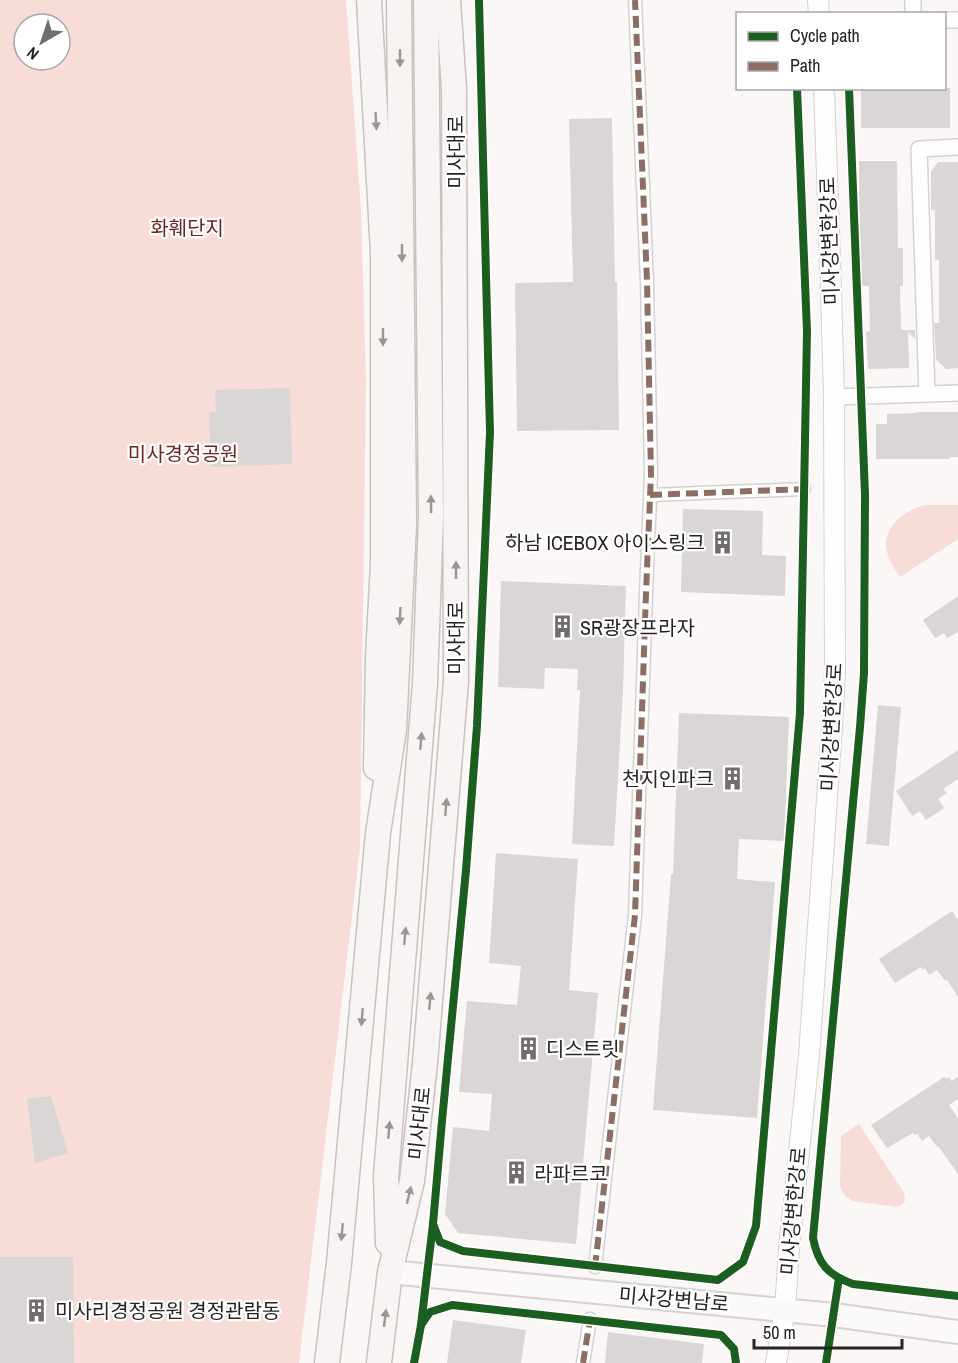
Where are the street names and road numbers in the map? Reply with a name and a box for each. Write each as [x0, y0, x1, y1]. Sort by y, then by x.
street label: 미사대로 [442, 115, 469, 189]
street label: 미사강변한강로 [813, 176, 845, 306]
street label: 미사대로 [442, 601, 469, 675]
street label: 미사강변한강로 [814, 662, 848, 792]
street label: 미사대로 [402, 1085, 436, 1161]
street label: 미사강변한강로 [774, 1146, 812, 1276]
street label: 미사강변남로 [618, 1281, 730, 1317]

